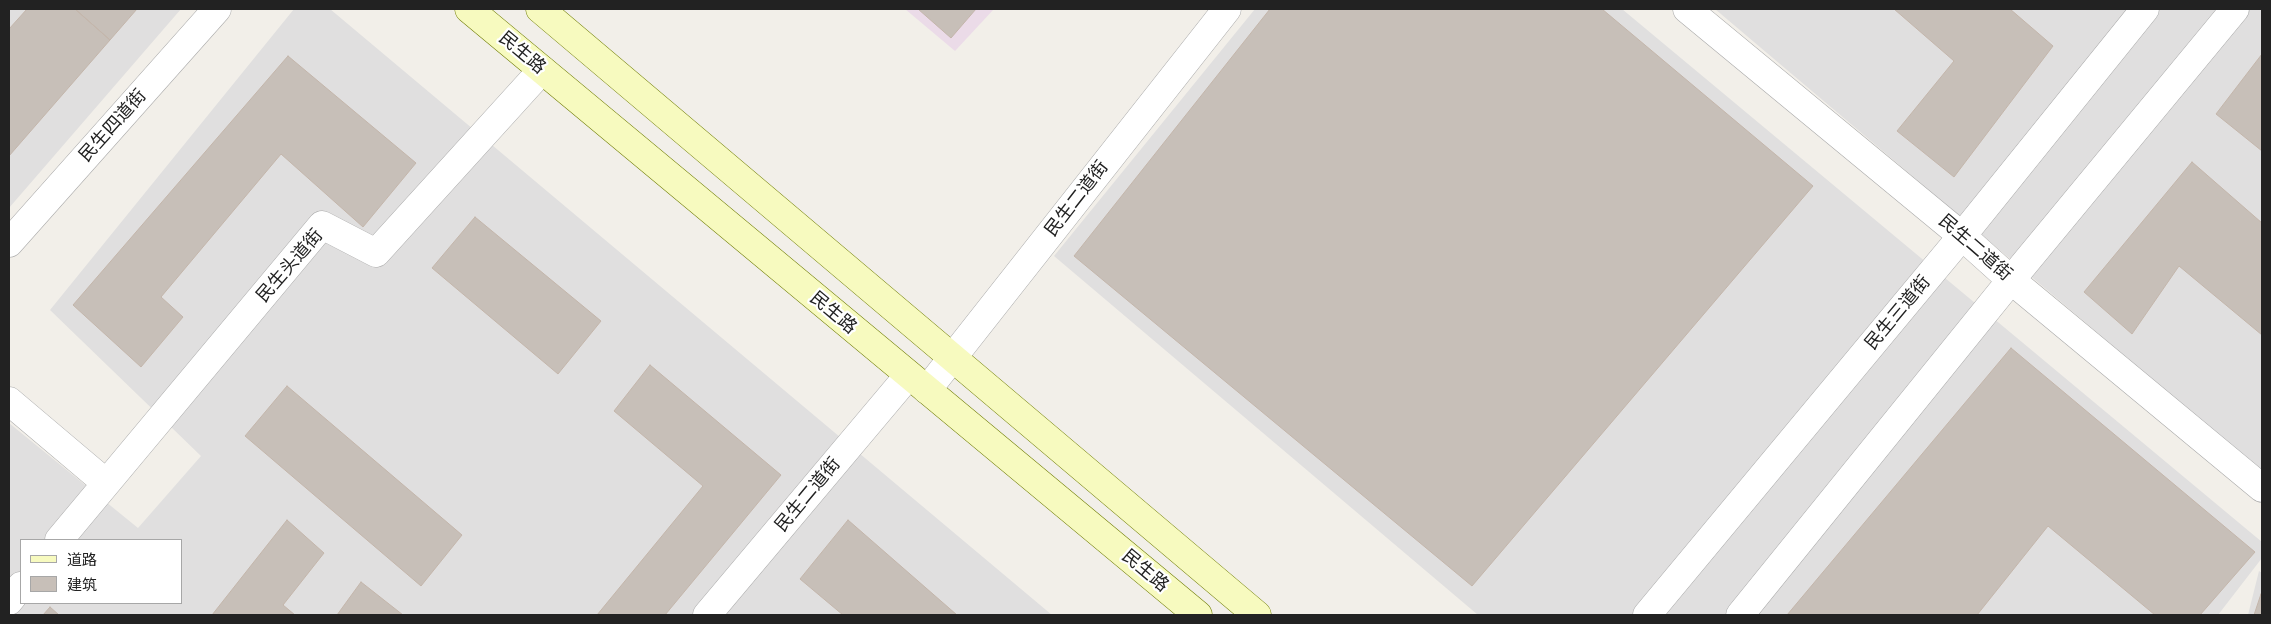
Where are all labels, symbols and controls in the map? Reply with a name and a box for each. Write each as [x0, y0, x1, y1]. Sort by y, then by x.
street label: 民生路 [494, 27, 550, 79]
street label: 民生四道街 [75, 85, 151, 167]
street label: 民生二道街 [1041, 157, 1113, 241]
street label: 民生二道街 [1934, 210, 2016, 286]
street label: 民生头道街 [252, 225, 328, 307]
street label: 民生三道街 [1861, 272, 1935, 354]
street label: 民生路 [805, 287, 861, 339]
street label: 民生二道街 [771, 454, 845, 536]
legend [20, 539, 182, 604]
street label: 民生路 [1117, 545, 1173, 597]
text: 道路 [67, 551, 97, 569]
text: 建筑 [67, 576, 97, 594]

